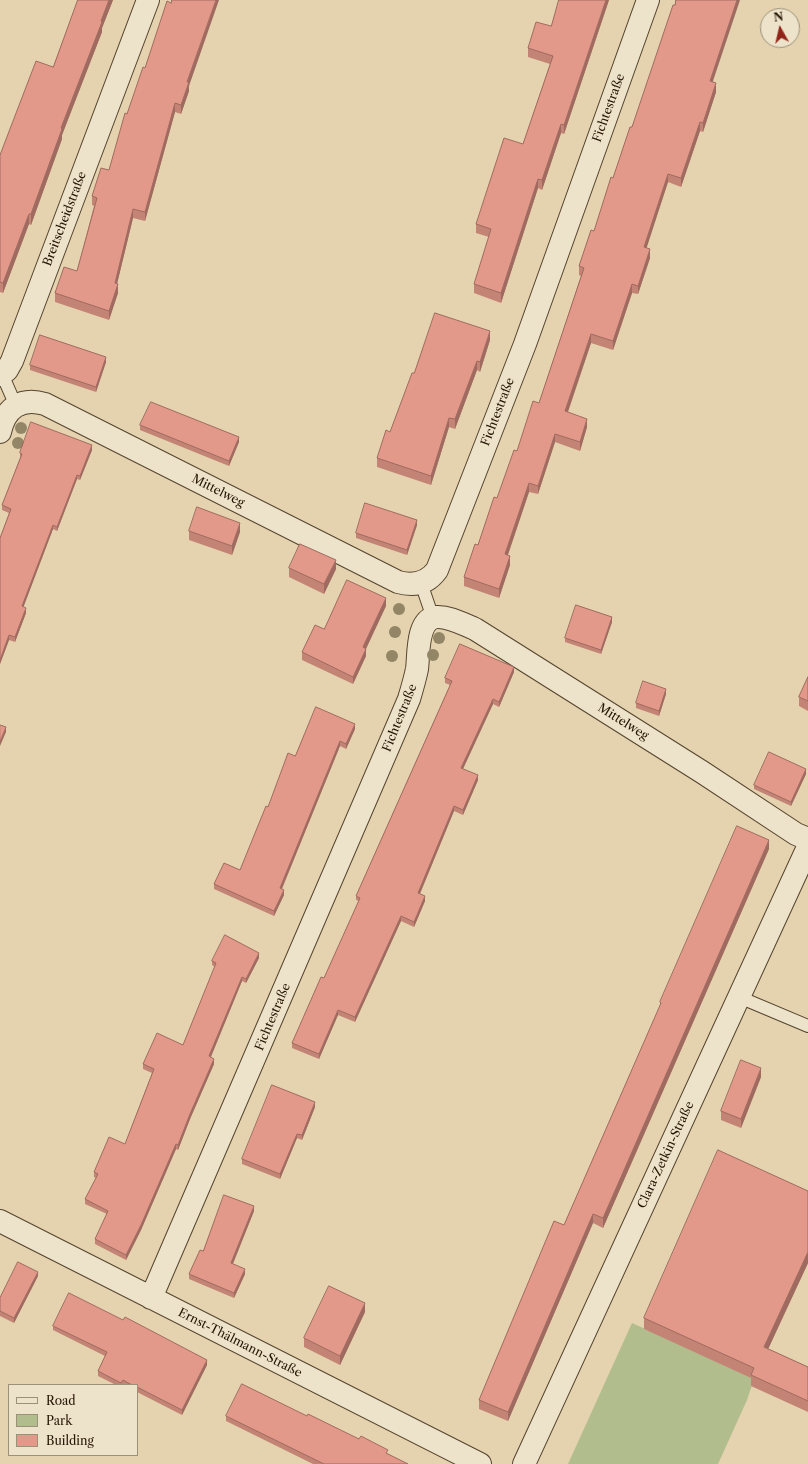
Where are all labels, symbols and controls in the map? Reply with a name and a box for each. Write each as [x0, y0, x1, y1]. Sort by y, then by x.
north arrow [760, 8, 800, 48]
text: N [773, 10, 784, 25]
street label: Fichtestraße [590, 72, 628, 144]
street label: Breitscheidstraße [40, 170, 90, 268]
street label: Fichtestraße [478, 376, 518, 448]
street label: Mittelweg [189, 472, 247, 510]
street label: Fichtestraße [380, 682, 420, 754]
street label: Mittelweg [595, 701, 651, 743]
street label: Fichtestraße [252, 981, 294, 1053]
street label: Clara-Zetkin-Straße [635, 1099, 697, 1211]
street label: Ernst-Thälmann-Straße [176, 1305, 304, 1381]
legend [8, 1384, 138, 1456]
text: Road [46, 1393, 76, 1408]
text: Park [46, 1413, 72, 1428]
text: Building [46, 1433, 94, 1448]

